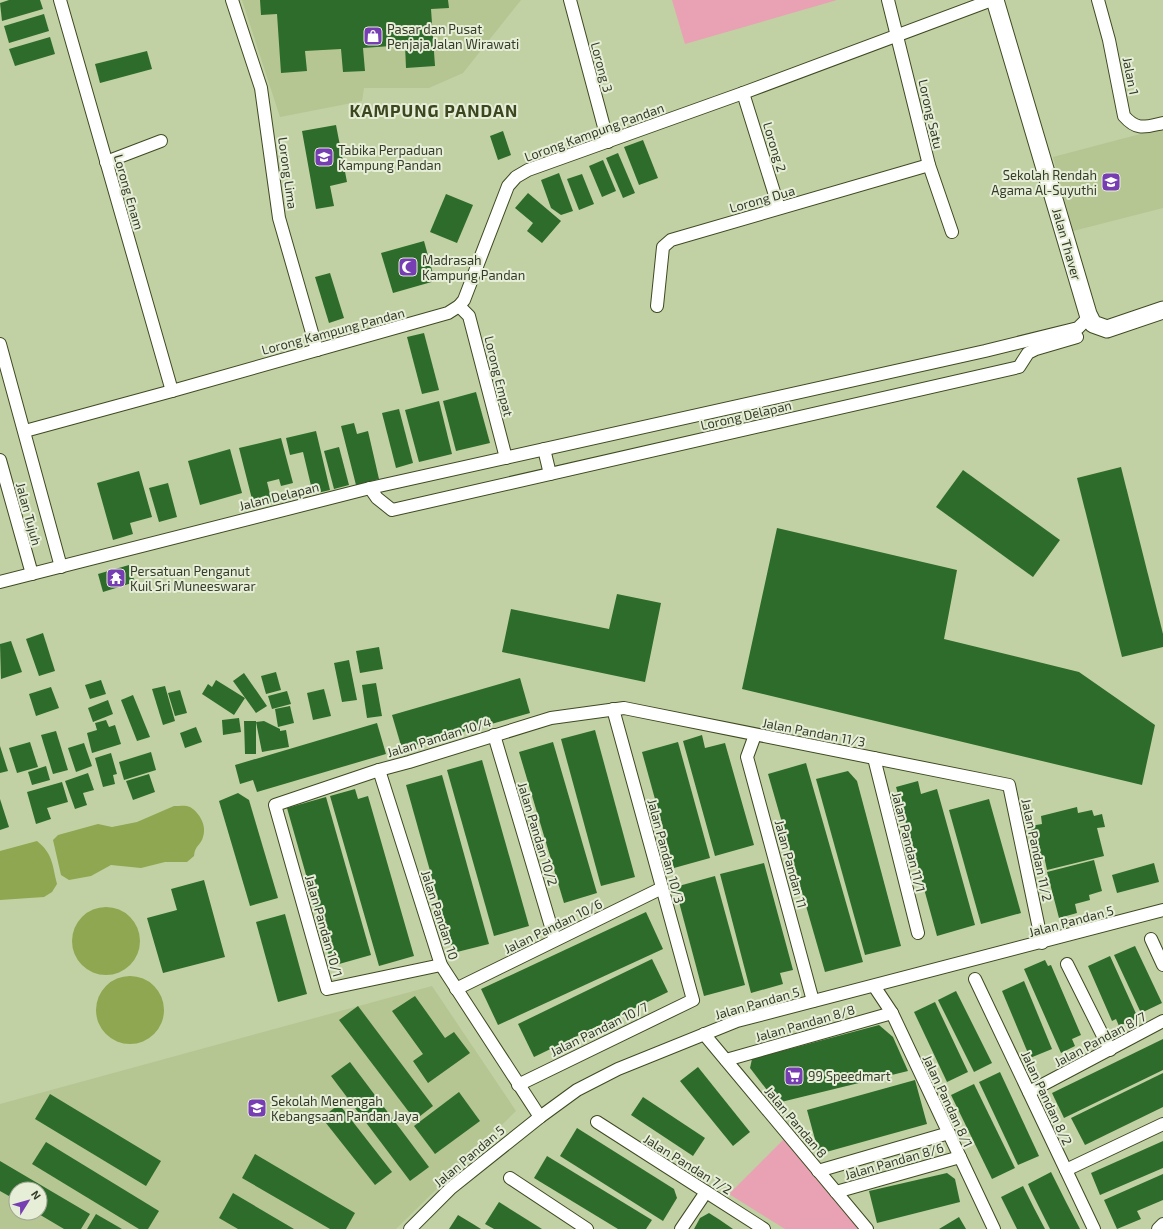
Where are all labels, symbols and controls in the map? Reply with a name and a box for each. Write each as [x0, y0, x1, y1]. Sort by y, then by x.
place label: Pasar dan Pusat Penjaja Jalan Wirawati [387, 21, 519, 52]
shop icon: Pasar dan Pusat Penjaja Jalan Wirawati [362, 25, 384, 47]
street label: Lorong 3 [588, 40, 616, 94]
street label: Jalan 1 [1120, 56, 1142, 96]
street label: Lorong Satu [915, 78, 947, 150]
street label: Lorong Kampung Pandan [522, 99, 666, 165]
district label: KAMPUNG PANDAN [350, 100, 518, 120]
street label: Lorong 2 [760, 120, 790, 174]
street label: Lorong Lima [275, 136, 301, 210]
place label: Tabika Perpaduan Kampung Pandan [338, 142, 443, 173]
school or university icon: Tabika Perpaduan Kampung Pandan [313, 146, 335, 168]
street label: Lorong Enam [111, 153, 147, 231]
place label: Sekolah Rendah Agama Al-Suyuthi [991, 167, 1097, 198]
school or university icon: Sekolah Rendah Agama Al-Suyuthi [1100, 171, 1122, 193]
street label: Lorong Dua [727, 182, 797, 216]
street label: Jalan Thaver [1049, 206, 1085, 282]
place label: Madrasah Kampung Pandan [422, 252, 525, 283]
mosque icon: Madrasah Kampung Pandan [397, 256, 419, 278]
street label: Lorong Kampung Pandan [260, 304, 406, 358]
street label: Lorong Empat [481, 334, 517, 418]
street label: Lorong Delapan [699, 397, 793, 433]
street label: Jalan Delapan [237, 478, 321, 514]
street label: Jalan Tujuh [13, 481, 45, 547]
place label: Persatuan Penganut Kuil Sri Muneeswarar [130, 563, 256, 594]
temple icon: Persatuan Penganut Kuil Sri Muneeswarar [105, 567, 127, 589]
street label: Jalan Pandan 10/4 [385, 714, 493, 760]
street label: Jalan Pandan 11/3 [761, 714, 867, 750]
street label: Jalan Pandan 10/2 [515, 780, 561, 888]
street label: Jalan Pandan 11/1 [889, 790, 929, 894]
street label: Jalan Pandan 10/3 [644, 797, 688, 905]
street label: Jalan Pandan 11/2 [1018, 797, 1056, 903]
street label: Jalan Pandan 11 [772, 818, 810, 910]
street label: Jalan Pandan 10 [418, 868, 462, 962]
street label: Jalan Pandan 10/1 [302, 873, 346, 979]
street label: Jalan Pandan 10/6 [501, 895, 605, 957]
street label: Jalan Pandan 5 [1027, 902, 1115, 940]
street label: Jalan Pandan 5 [713, 983, 801, 1023]
street label: Jalan Pandan 10/7 [548, 998, 651, 1060]
street label: Jalan Pandan 8/8 [753, 1001, 857, 1045]
street label: Jalan Pandan 8/7 [1051, 1008, 1149, 1070]
street label: Jalan Pandan 8/2 [1018, 1048, 1076, 1148]
street label: Jalan Pandan 8/1 [920, 1052, 976, 1150]
supermarket icon: 99 Speedmart [783, 1065, 805, 1087]
place label: 99 Speedmart [808, 1068, 891, 1084]
street label: Jalan Pandan 8 [762, 1083, 830, 1161]
place label: Sekolah Menengah Kebangsaan Pandan Jaya [271, 1093, 419, 1124]
school or university icon: Sekolah Menengah Kebangsaan Pandan Jaya [246, 1097, 268, 1119]
street label: Jalan Pandan 5 [430, 1122, 508, 1190]
street label: Jalan Pandan 7/2 [641, 1130, 735, 1198]
street label: Jalan Pandan 8/6 [843, 1139, 945, 1183]
north arrow [8, 1181, 48, 1221]
text: N [29, 1188, 44, 1202]

